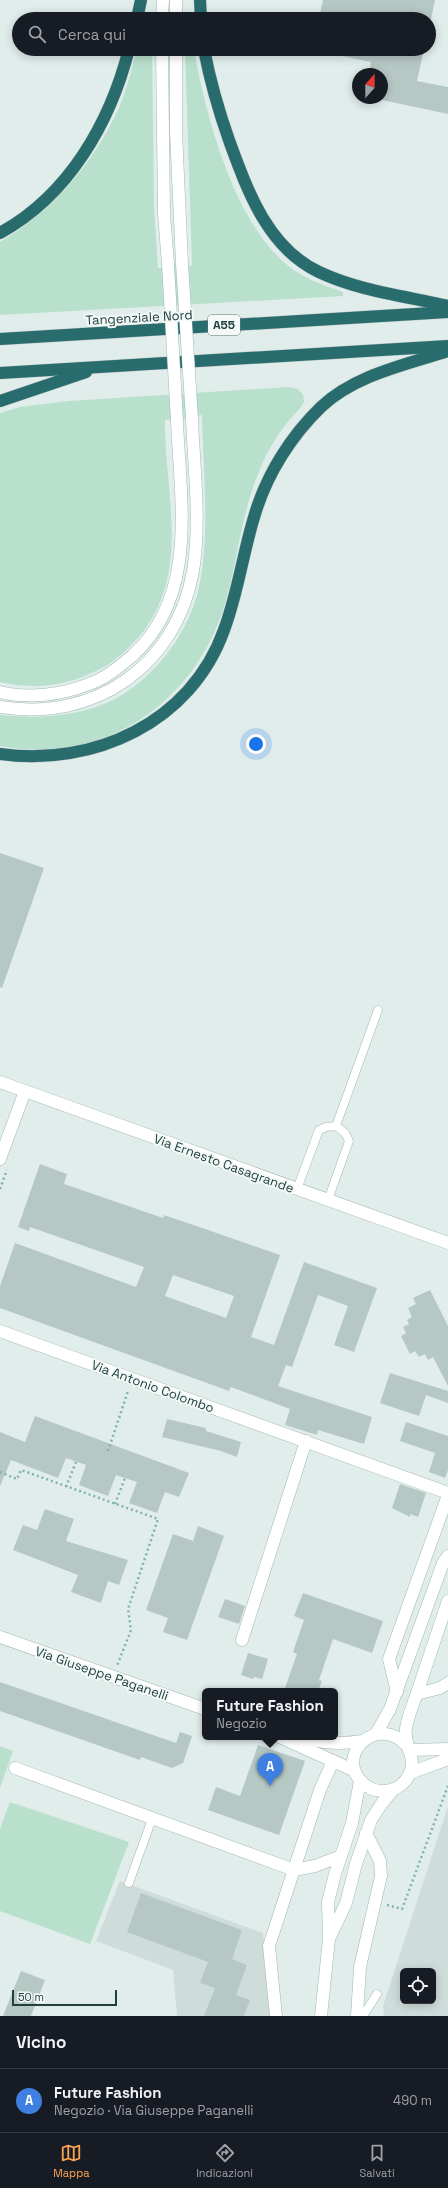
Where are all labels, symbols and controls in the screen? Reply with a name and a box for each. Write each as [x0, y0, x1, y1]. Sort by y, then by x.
search box [12, 12, 436, 56]
icon: search [26, 23, 48, 45]
text: Cerca qui [58, 25, 126, 44]
north arrow [352, 68, 388, 104]
street label: Tangenziale Nord [85, 306, 193, 329]
road number: A55 [208, 315, 240, 335]
your location [246, 734, 266, 754]
street label: Via Ernesto Casagrande [151, 1130, 296, 1197]
street label: Via Antonio Colombo [89, 1356, 217, 1417]
street label: Via Giuseppe Paganelli [33, 1643, 171, 1704]
popup [202, 1688, 338, 1740]
text: Future Fashion [216, 1696, 324, 1715]
text: Negozio [216, 1715, 267, 1732]
pin: A [257, 1753, 283, 1786]
map controls [400, 1968, 436, 2004]
button: locate [400, 1968, 436, 2004]
scale bar [12, 1988, 117, 2007]
text: 50 m [18, 1990, 44, 2004]
text: Vicino [16, 2031, 66, 2053]
text: Future Fashion [54, 2083, 161, 2102]
text: A [25, 2092, 33, 2109]
text: 490 m [393, 2092, 432, 2109]
text: Negozio · Via Giuseppe Paganelli [54, 2102, 254, 2119]
tab: Mappa [53, 2142, 90, 2180]
tab: Indicazioni [196, 2142, 253, 2180]
tab: Salvati [359, 2142, 395, 2180]

